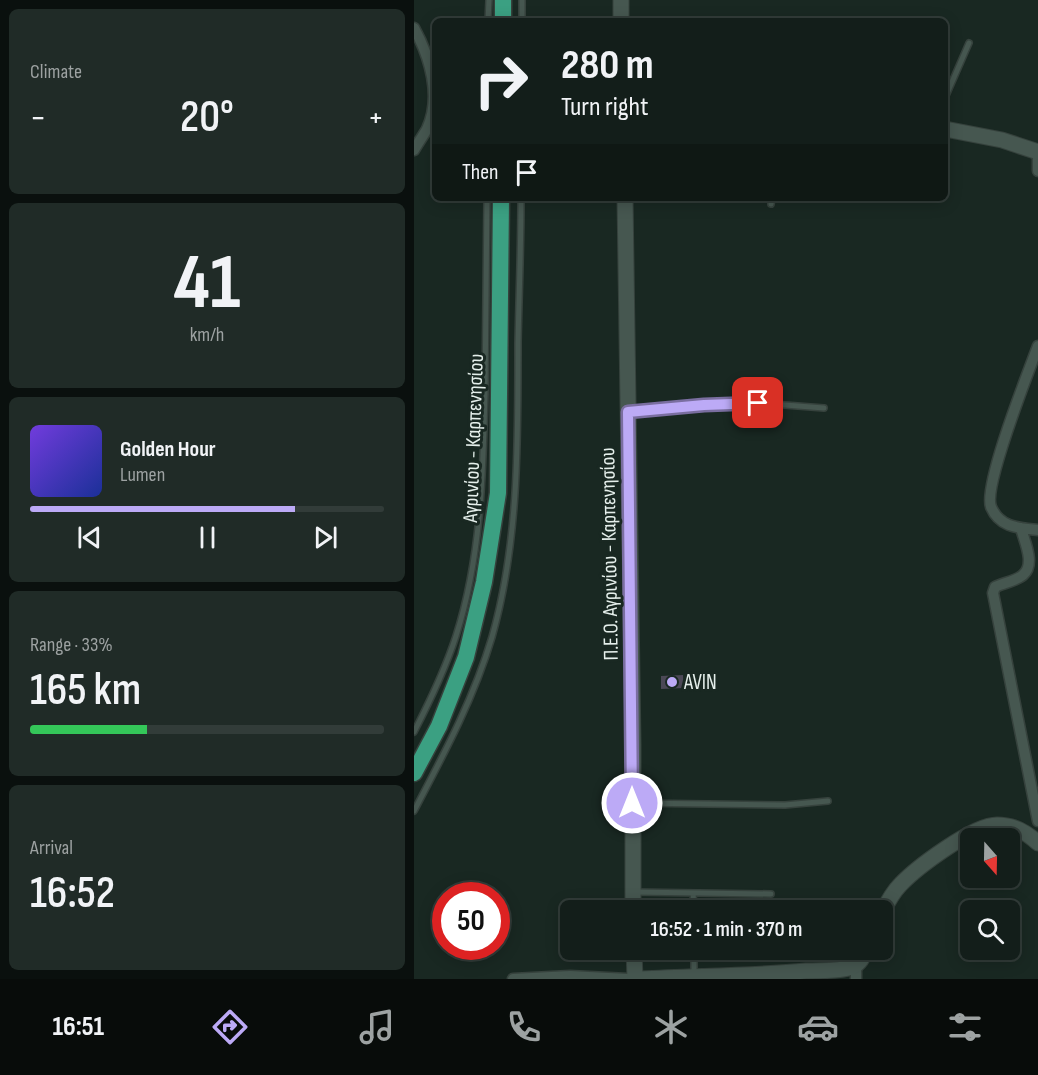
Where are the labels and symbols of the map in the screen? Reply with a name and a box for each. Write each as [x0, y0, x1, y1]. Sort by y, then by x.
street label: Αγρινίου - Καρπενησίου [458, 353, 489, 524]
pin [732, 377, 783, 428]
street label: Π.Ε.Ο. Αγρινίου - Καρπενησίου [595, 447, 624, 661]
place label: AVIN [683, 670, 717, 695]
marker: AVIN [665, 675, 679, 689]
position arrow [600, 771, 664, 835]
north arrow [960, 828, 1020, 888]
speed limit sign: 50 [432, 882, 510, 960]

